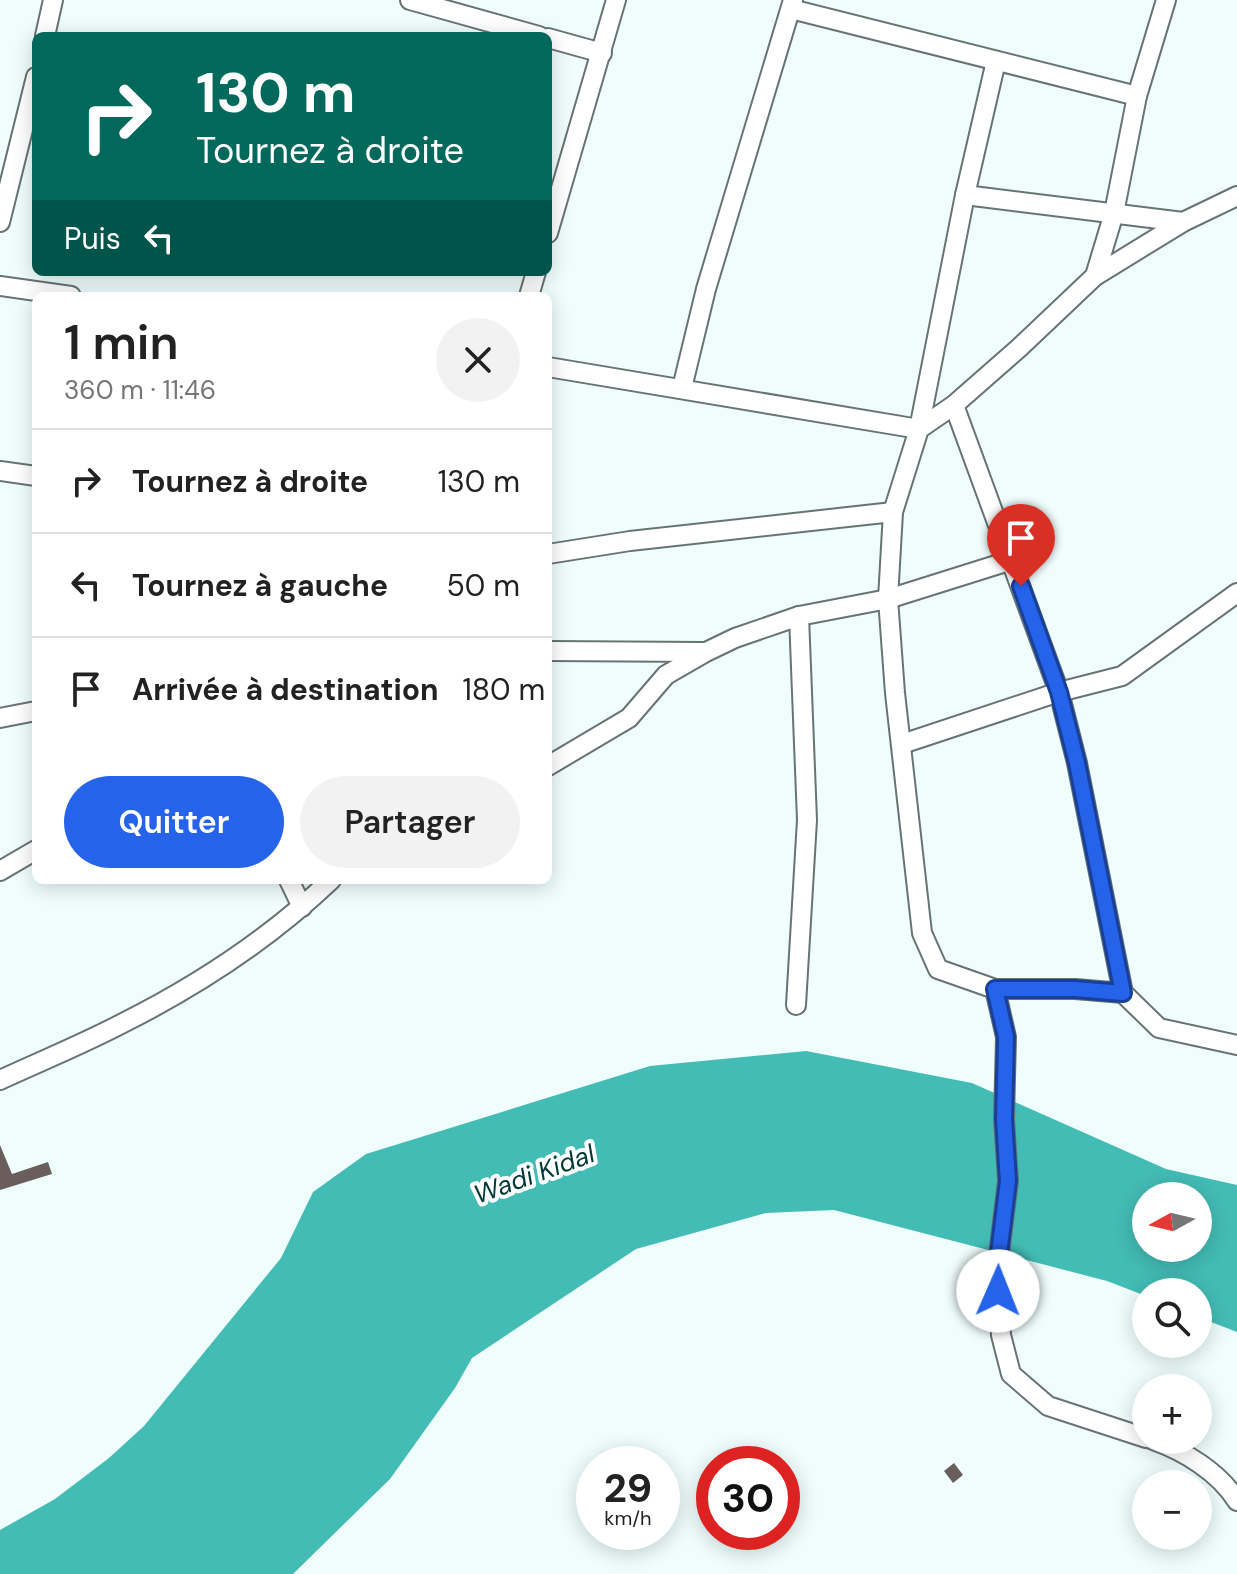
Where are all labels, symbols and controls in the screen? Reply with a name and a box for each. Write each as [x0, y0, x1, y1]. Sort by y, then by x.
text: 130 m [196, 56, 355, 129]
icon: right [64, 64, 168, 168]
text: Tournez à droite [196, 127, 464, 174]
icon: left [137, 216, 181, 260]
text: Puis [64, 219, 121, 258]
text: 1 min [64, 311, 179, 374]
button: close [436, 318, 520, 402]
text: 360 m · 11:46 [64, 373, 216, 407]
icon: right [64, 459, 108, 503]
text: Tournez à droite [132, 462, 368, 501]
text: 130 m [438, 462, 520, 501]
pin [987, 504, 1055, 586]
icon: arrive [999, 516, 1043, 560]
icon: left [64, 563, 108, 607]
text: Tournez à gauche [132, 566, 388, 605]
text: 50 m [446, 566, 520, 605]
icon: arrive [64, 667, 108, 711]
text: Arrivée à destination [132, 670, 438, 709]
text: 180 m [462, 670, 545, 709]
button: Quitter [64, 776, 284, 868]
button: Partager [300, 776, 520, 868]
water label: Wadi Kidal [469, 1136, 600, 1212]
north arrow [1132, 1182, 1212, 1262]
map controls [1132, 1182, 1212, 1550]
position arrow [956, 1249, 1040, 1333]
button: search [1132, 1278, 1212, 1358]
button: + [1132, 1374, 1212, 1454]
speed limit sign: 30 [696, 1446, 800, 1550]
text: 29 [604, 1462, 652, 1514]
button: − [1132, 1470, 1212, 1550]
text: km/h [604, 1505, 652, 1531]

